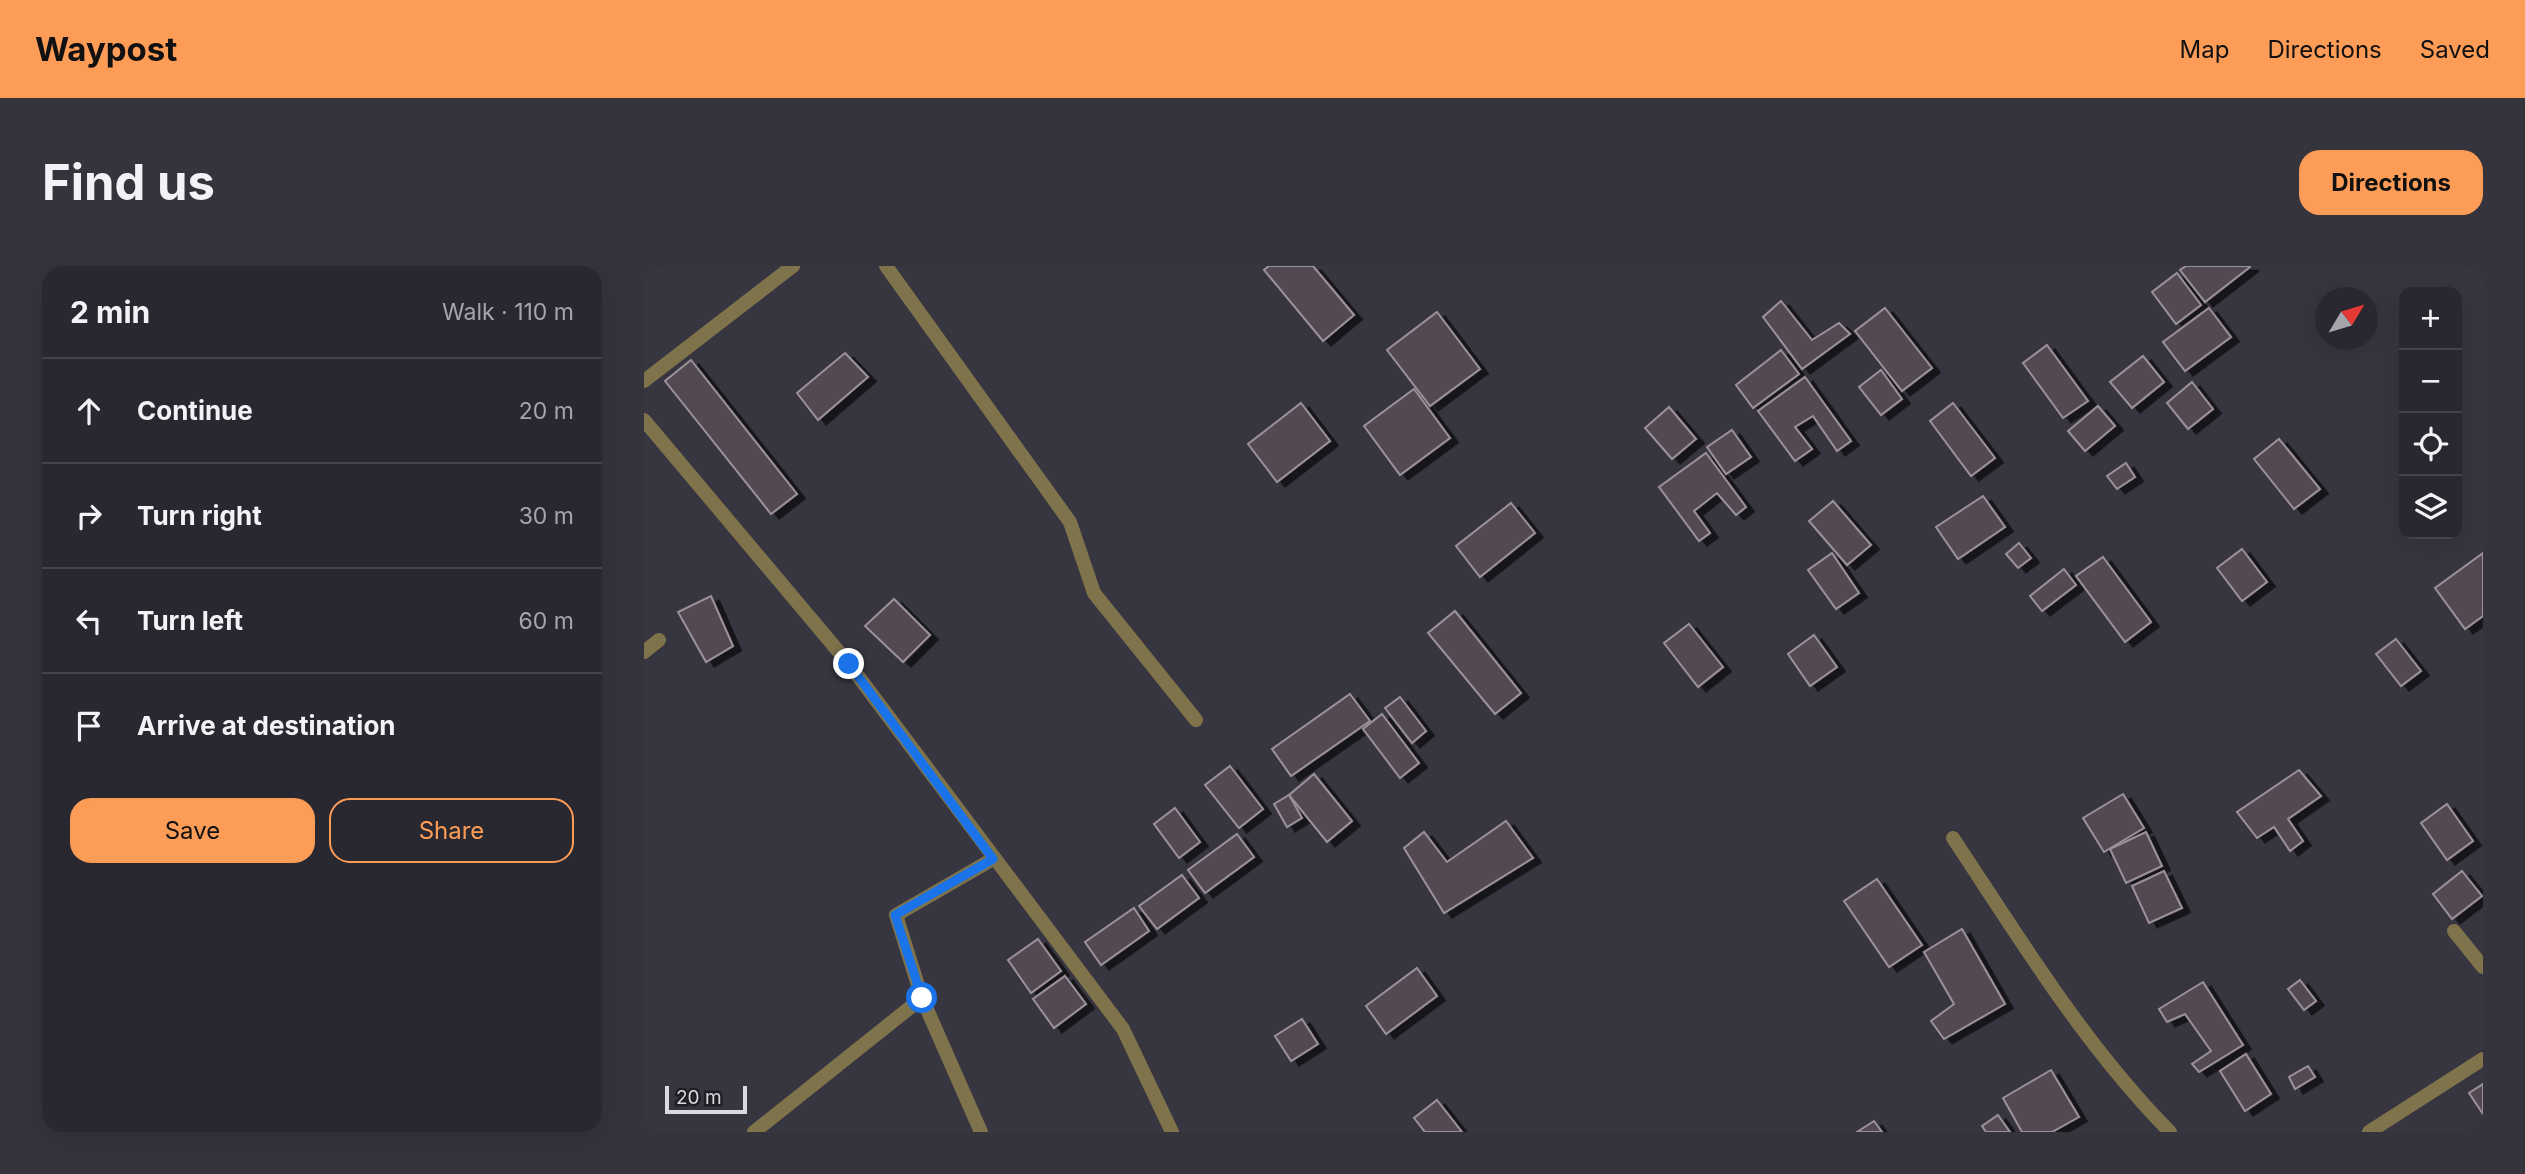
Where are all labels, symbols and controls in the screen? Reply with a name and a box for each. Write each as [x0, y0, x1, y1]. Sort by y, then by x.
text: Waypost [35, 29, 177, 69]
text: Map [2180, 35, 2229, 64]
text: Directions [2267, 35, 2382, 64]
text: Saved [2420, 35, 2490, 64]
button: Directions [2299, 150, 2483, 215]
text: Find us [42, 153, 215, 212]
north arrow [2315, 287, 2378, 350]
map controls [2399, 287, 2462, 539]
button: + [2399, 287, 2462, 350]
text: 2 min [70, 294, 150, 330]
text: Walk · 110 m [442, 298, 574, 326]
button: − [2399, 350, 2462, 413]
icon: ahead [70, 392, 108, 430]
text: Continue [137, 395, 253, 426]
text: 20 m [519, 397, 574, 425]
button: locate [2399, 413, 2462, 476]
button: layers [2399, 476, 2462, 539]
icon: right [70, 497, 108, 535]
text: Turn right [137, 500, 262, 531]
text: 30 m [519, 502, 574, 530]
icon: left [70, 602, 108, 640]
text: Turn left [137, 605, 243, 636]
text: 60 m [519, 607, 574, 635]
route end [833, 648, 864, 679]
icon: arrive [70, 707, 108, 745]
text: Arrive at destination [137, 710, 396, 741]
button: Save [70, 798, 315, 863]
button: Share [329, 798, 574, 863]
route start [906, 982, 937, 1013]
scale bar [665, 1083, 747, 1115]
text: 20 m [676, 1086, 722, 1109]

